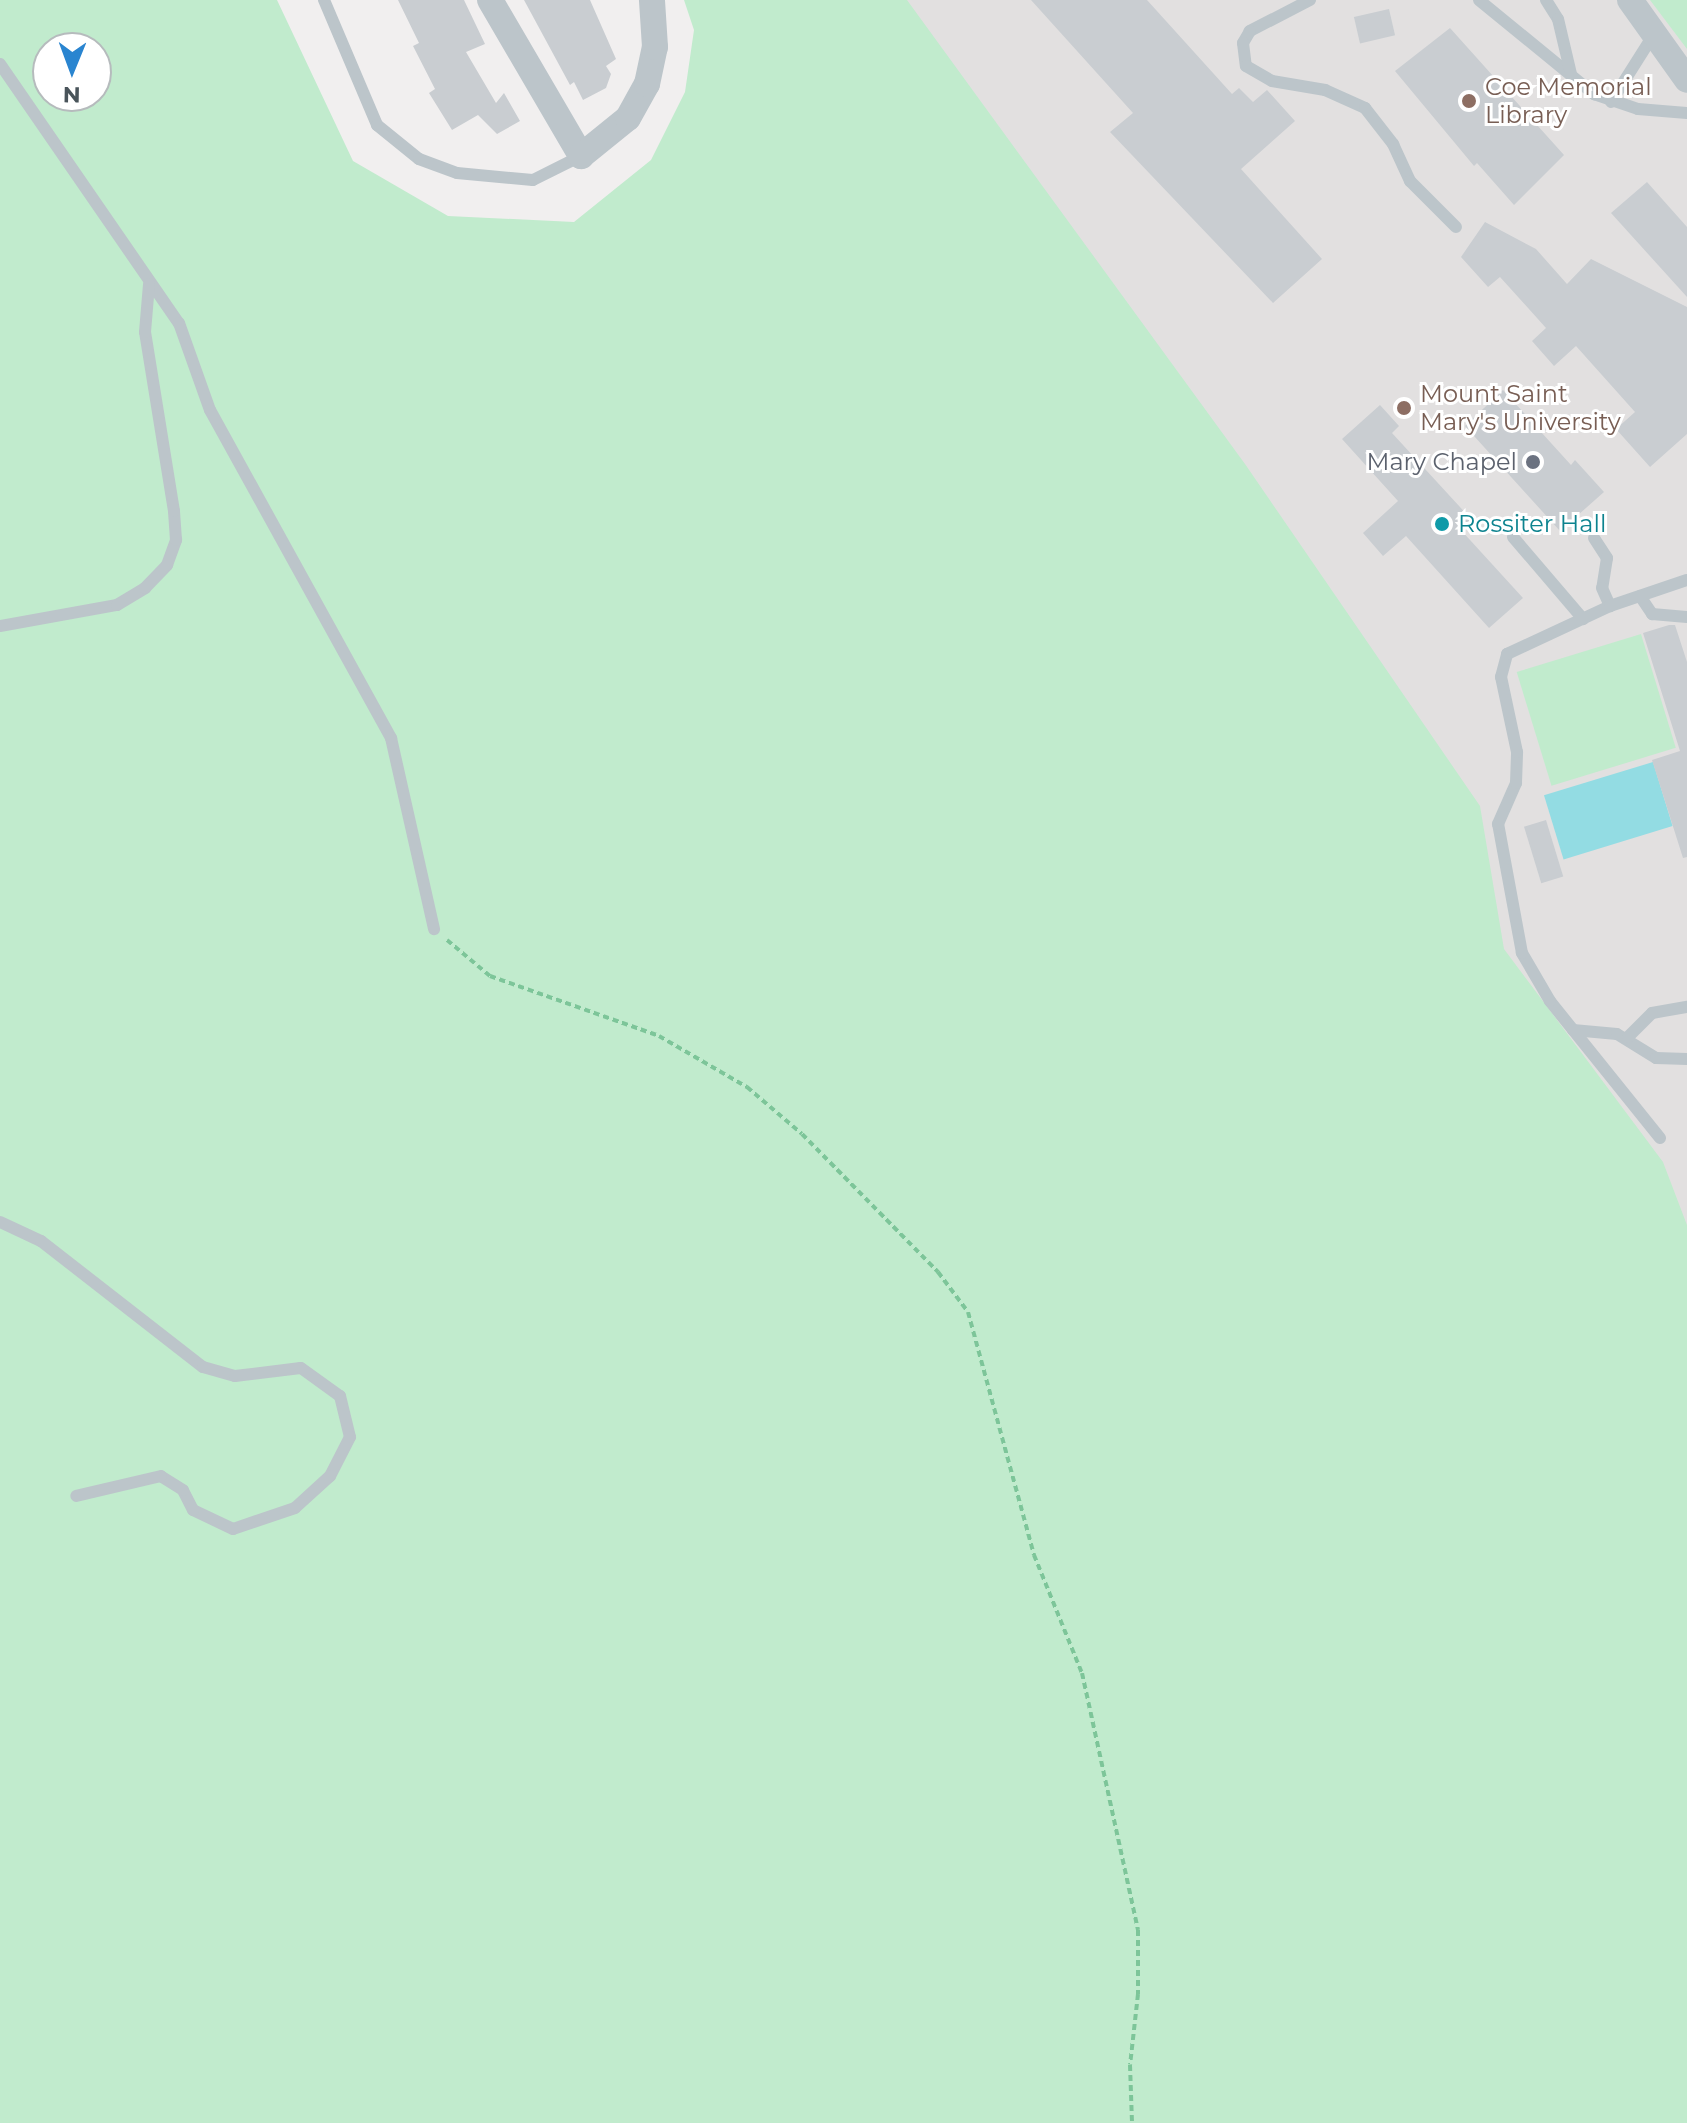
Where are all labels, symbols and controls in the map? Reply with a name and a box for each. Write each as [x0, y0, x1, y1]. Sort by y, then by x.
north arrow [32, 32, 112, 112]
place label: Coe Memorial Library [1485, 73, 1652, 129]
text: N [62, 81, 81, 108]
marker: Coe Memorial Library [1460, 92, 1478, 110]
place label: Mount Saint Mary's University [1420, 380, 1621, 436]
marker: Mount Saint Mary's University [1395, 399, 1413, 417]
place label: Mary Chapel [1367, 448, 1517, 476]
marker: Mary Chapel [1524, 453, 1542, 471]
place label: Rossiter Hall [1458, 510, 1606, 538]
marker: Rossiter Hall [1433, 515, 1451, 533]

